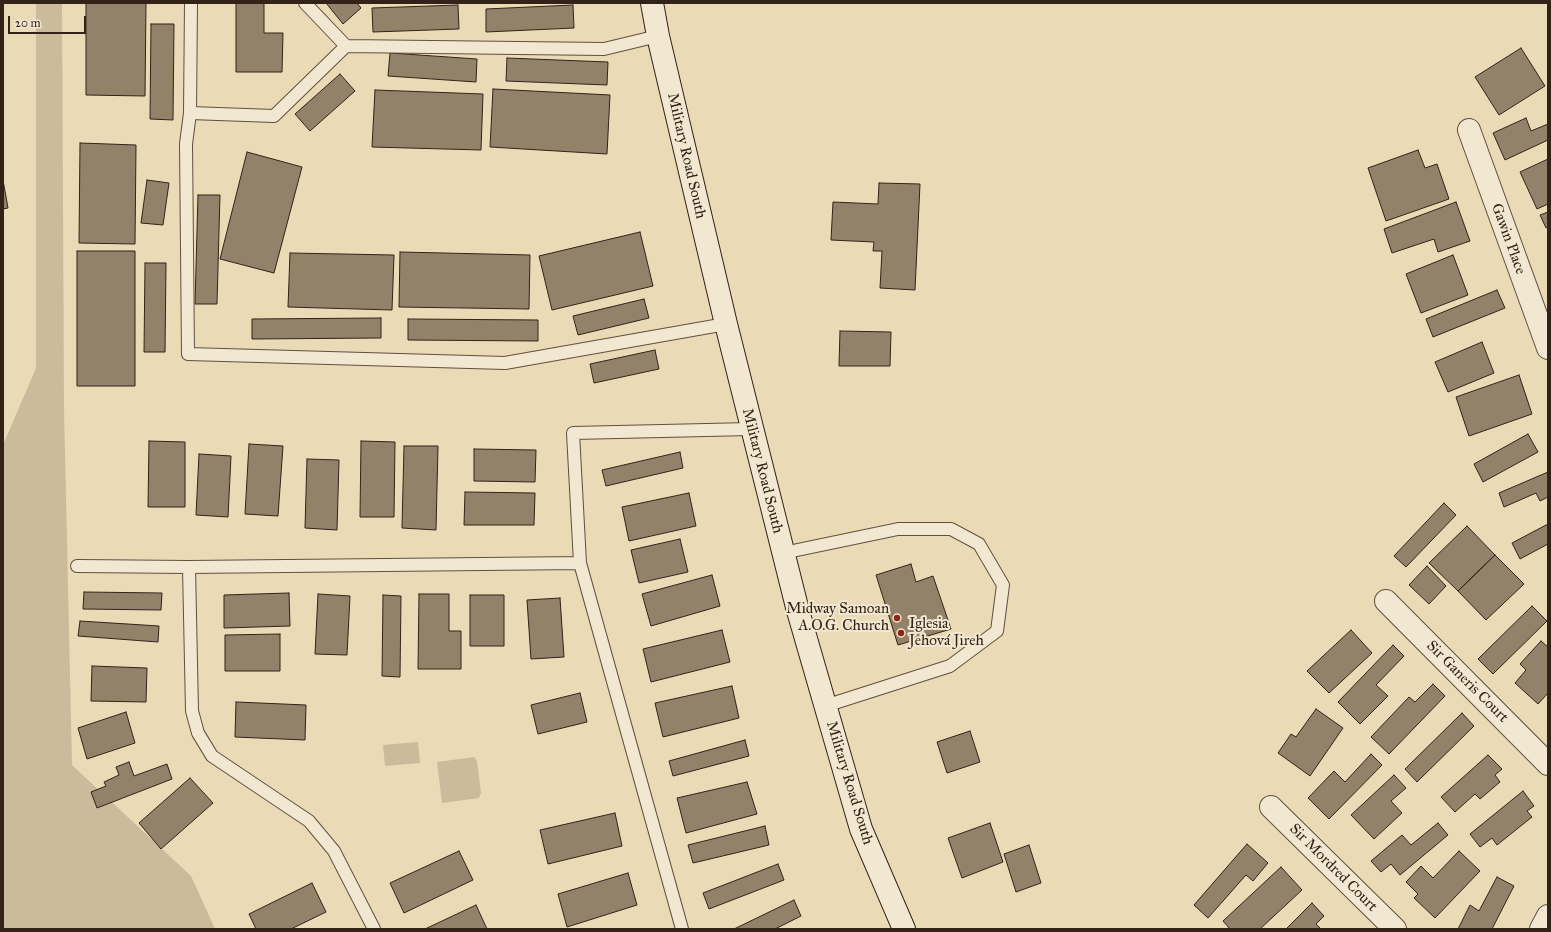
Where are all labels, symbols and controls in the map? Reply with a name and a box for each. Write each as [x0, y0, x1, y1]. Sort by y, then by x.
scale bar [10, 8, 88, 34]
text: 20 m [15, 16, 41, 30]
street label: Military Road South [663, 91, 709, 221]
street label: Gawin Place [1487, 201, 1529, 277]
street label: Military Road South [738, 407, 786, 535]
place label: Midway Samoan A.O.G. Church [786, 600, 889, 635]
marker: Midway Samoan A.O.G. Church [892, 613, 902, 623]
place label: Iglesia Jehová Jireh [909, 615, 984, 650]
marker: Iglesia Jehová Jireh [896, 628, 906, 638]
street label: Sir Ganeris Court [1422, 637, 1512, 727]
street label: Military Road South [822, 719, 876, 847]
street label: Sir Mordred Court [1285, 820, 1381, 916]

